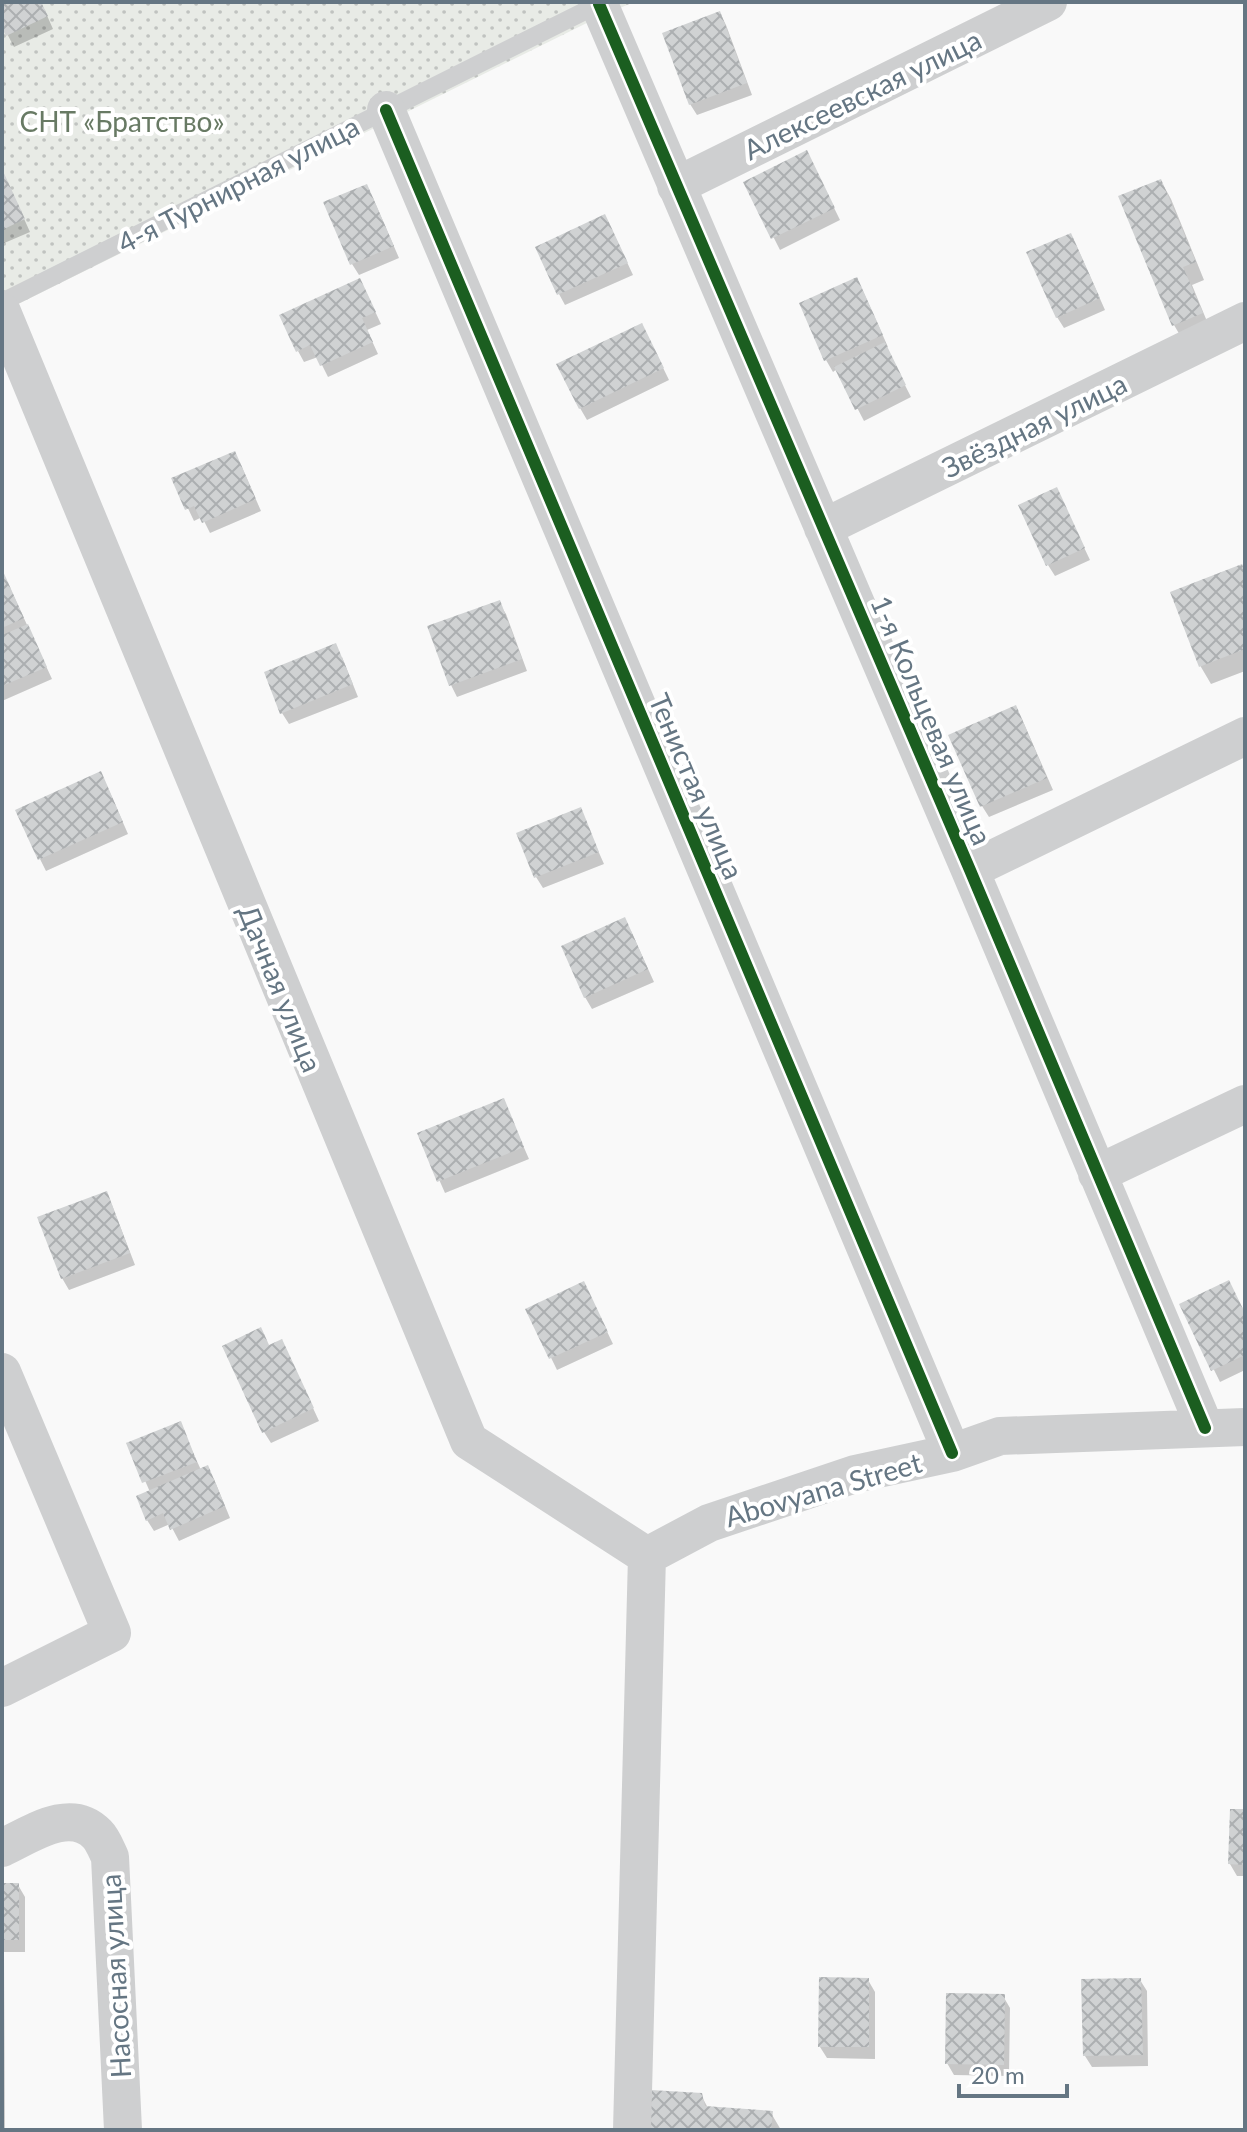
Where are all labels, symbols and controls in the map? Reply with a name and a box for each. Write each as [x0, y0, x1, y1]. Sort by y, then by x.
street label: Алексеевская улица [738, 22, 986, 166]
park label: СНТ «Братство» [19, 104, 225, 138]
street label: 4-я Турнирная улица [112, 108, 364, 260]
street label: Звёздная улица [936, 366, 1132, 484]
street label: 1-я Кольцевая улица [864, 590, 1000, 850]
street label: Тенистая улица [643, 688, 751, 884]
street label: Дачная улица [232, 899, 330, 1077]
street label: Abovyana Street [721, 1445, 925, 1533]
street label: Насосная улица [93, 1873, 137, 2079]
scale bar [959, 2048, 1067, 2098]
text: 20 m [971, 2060, 1025, 2089]

